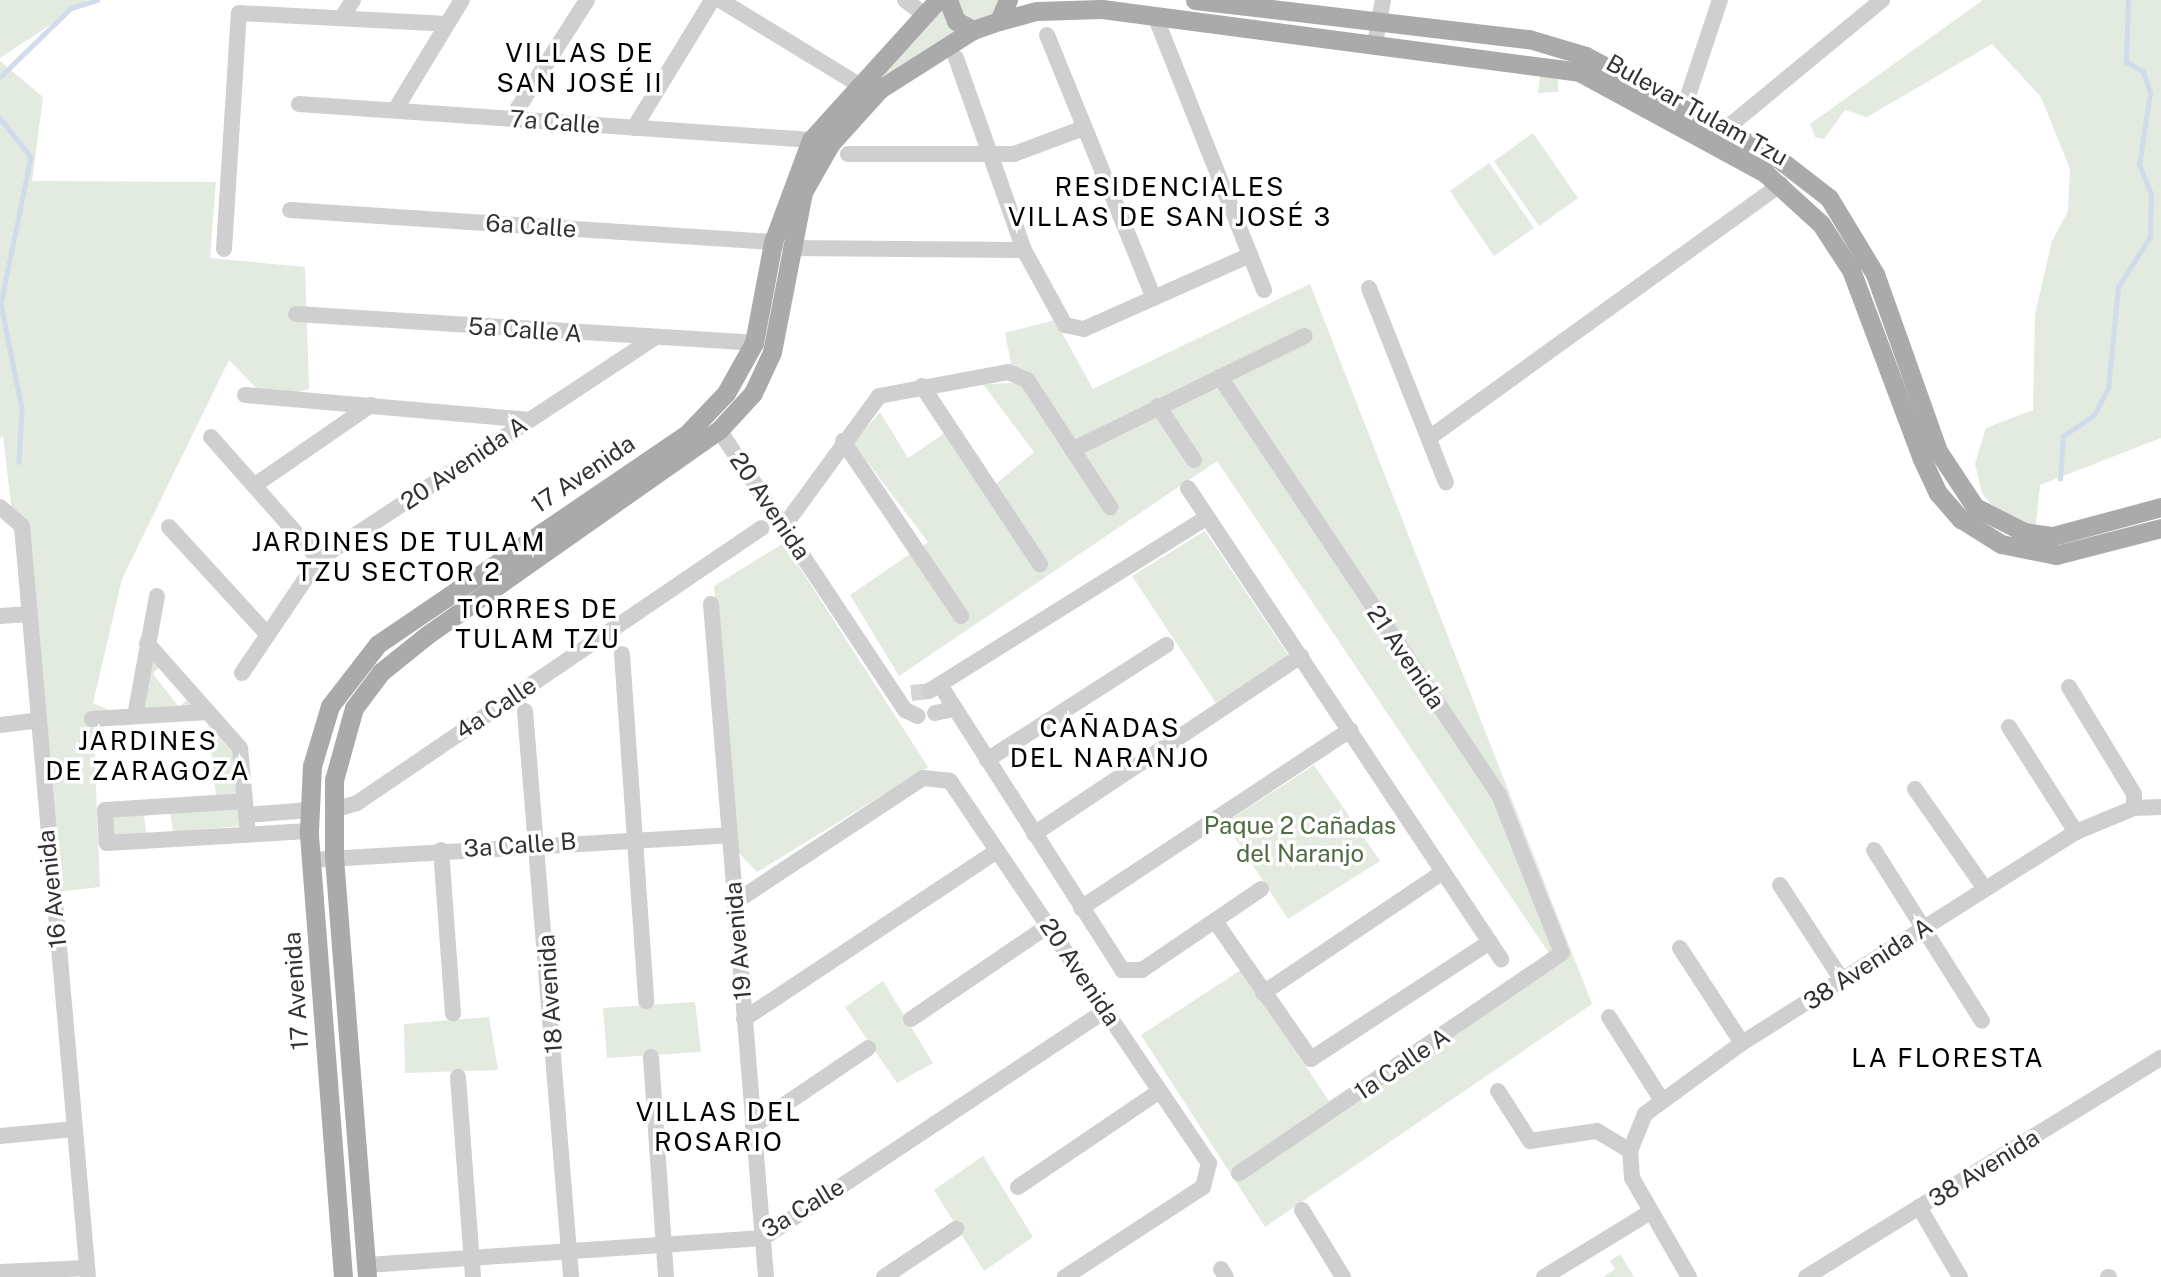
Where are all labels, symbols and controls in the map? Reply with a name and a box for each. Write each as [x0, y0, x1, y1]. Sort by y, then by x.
district label: VILLAS DE SAN JOSÉ II [498, 37, 662, 98]
street label: Bulevar Tulam Tzu [1601, 48, 1793, 172]
street label: 7a Calle [509, 104, 601, 140]
district label: RESIDENCIALES VILLAS DE SAN JOSÉ 3 [1010, 171, 1330, 232]
street label: 6a Calle [485, 208, 577, 244]
street label: 5a Calle A [467, 312, 583, 348]
street label: 20 Avenida A [395, 410, 533, 516]
street label: 17 Avenida [526, 429, 640, 519]
street label: 20 Avenida [724, 447, 816, 565]
district label: JARDINES DE TULAM TZU SECTOR 2 [254, 526, 544, 588]
district label: TORRES DE TULAM TZU [456, 593, 620, 654]
street label: 21 Avenida [1361, 600, 1451, 714]
street label: 4a Calle [450, 671, 542, 745]
district label: CAÑADAS DEL NARANJO [1011, 712, 1209, 774]
district label: JARDINES DE ZARAGOZA [47, 725, 249, 786]
park label: Paque 2 Cañadas del Naranjo [1204, 812, 1396, 868]
street label: 3a Calle B [463, 827, 577, 863]
street label: 16 Avenida [31, 828, 73, 950]
street label: 19 Avenida [718, 880, 758, 1002]
street label: 38 Avenida A [1798, 912, 1938, 1016]
street label: 20 Avenida [1034, 913, 1126, 1031]
street label: 17 Avenida [278, 931, 314, 1051]
street label: 18 Avenida [531, 933, 569, 1055]
street label: 1a Calle A [1349, 1022, 1455, 1106]
district label: LA FLORESTA [1853, 1042, 2043, 1074]
district label: VILLAS DEL ROSARIO [637, 1096, 801, 1158]
street label: 38 Avenida [1923, 1123, 2045, 1213]
street label: 3a Calle [757, 1172, 849, 1244]

